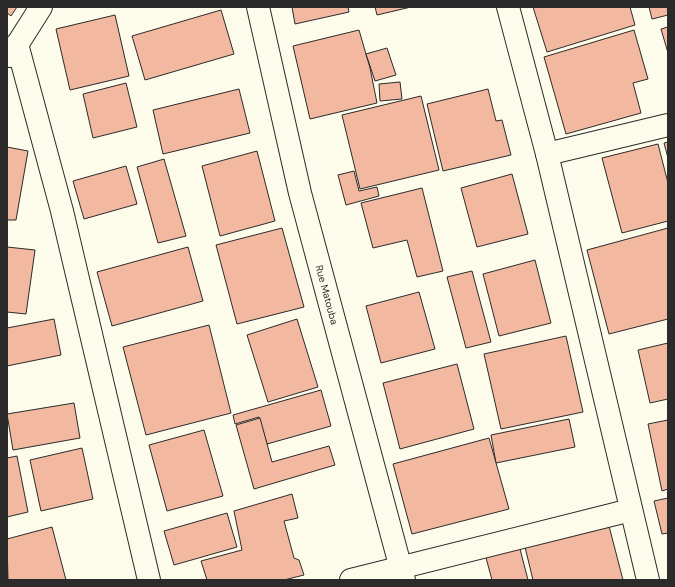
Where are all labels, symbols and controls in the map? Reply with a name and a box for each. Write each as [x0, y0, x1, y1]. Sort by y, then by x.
street label: Rue Matouba [313, 264, 342, 326]

